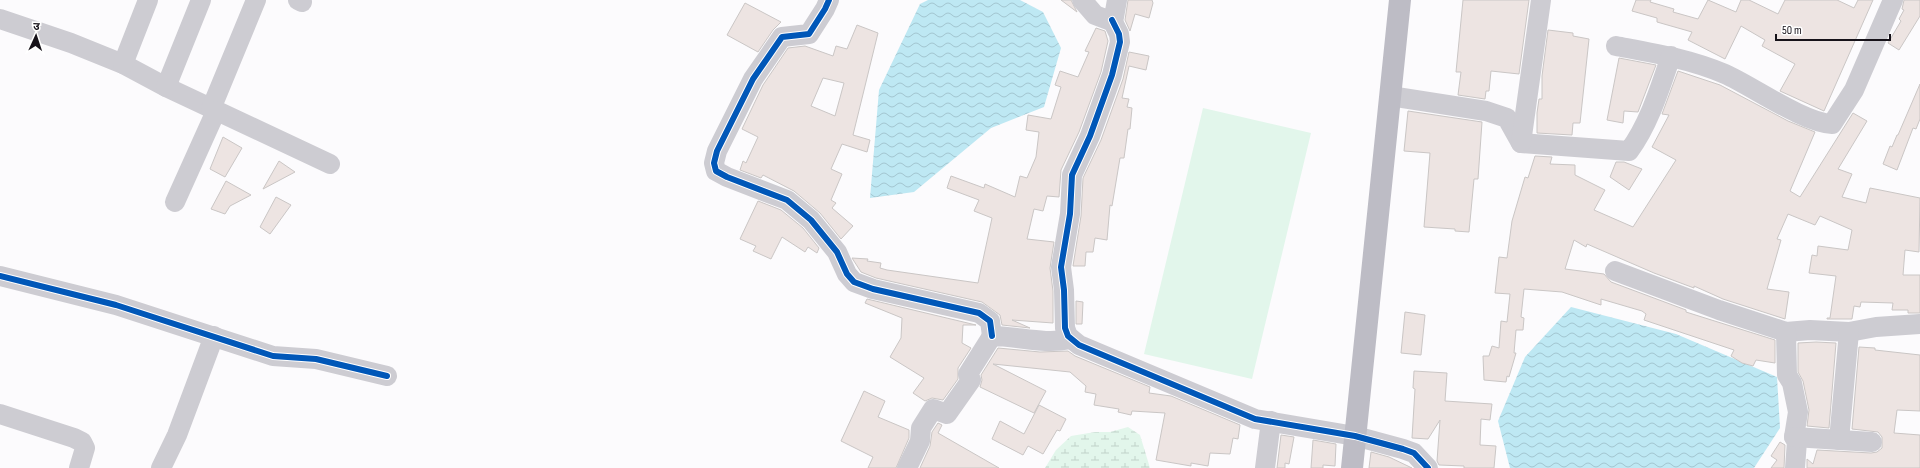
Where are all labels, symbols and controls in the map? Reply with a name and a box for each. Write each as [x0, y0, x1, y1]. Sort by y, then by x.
north arrow [16, 16, 56, 56]
scale bar [1776, 16, 1890, 42]
text: उ [33, 20, 41, 33]
text: 50 m [1782, 23, 1802, 38]

